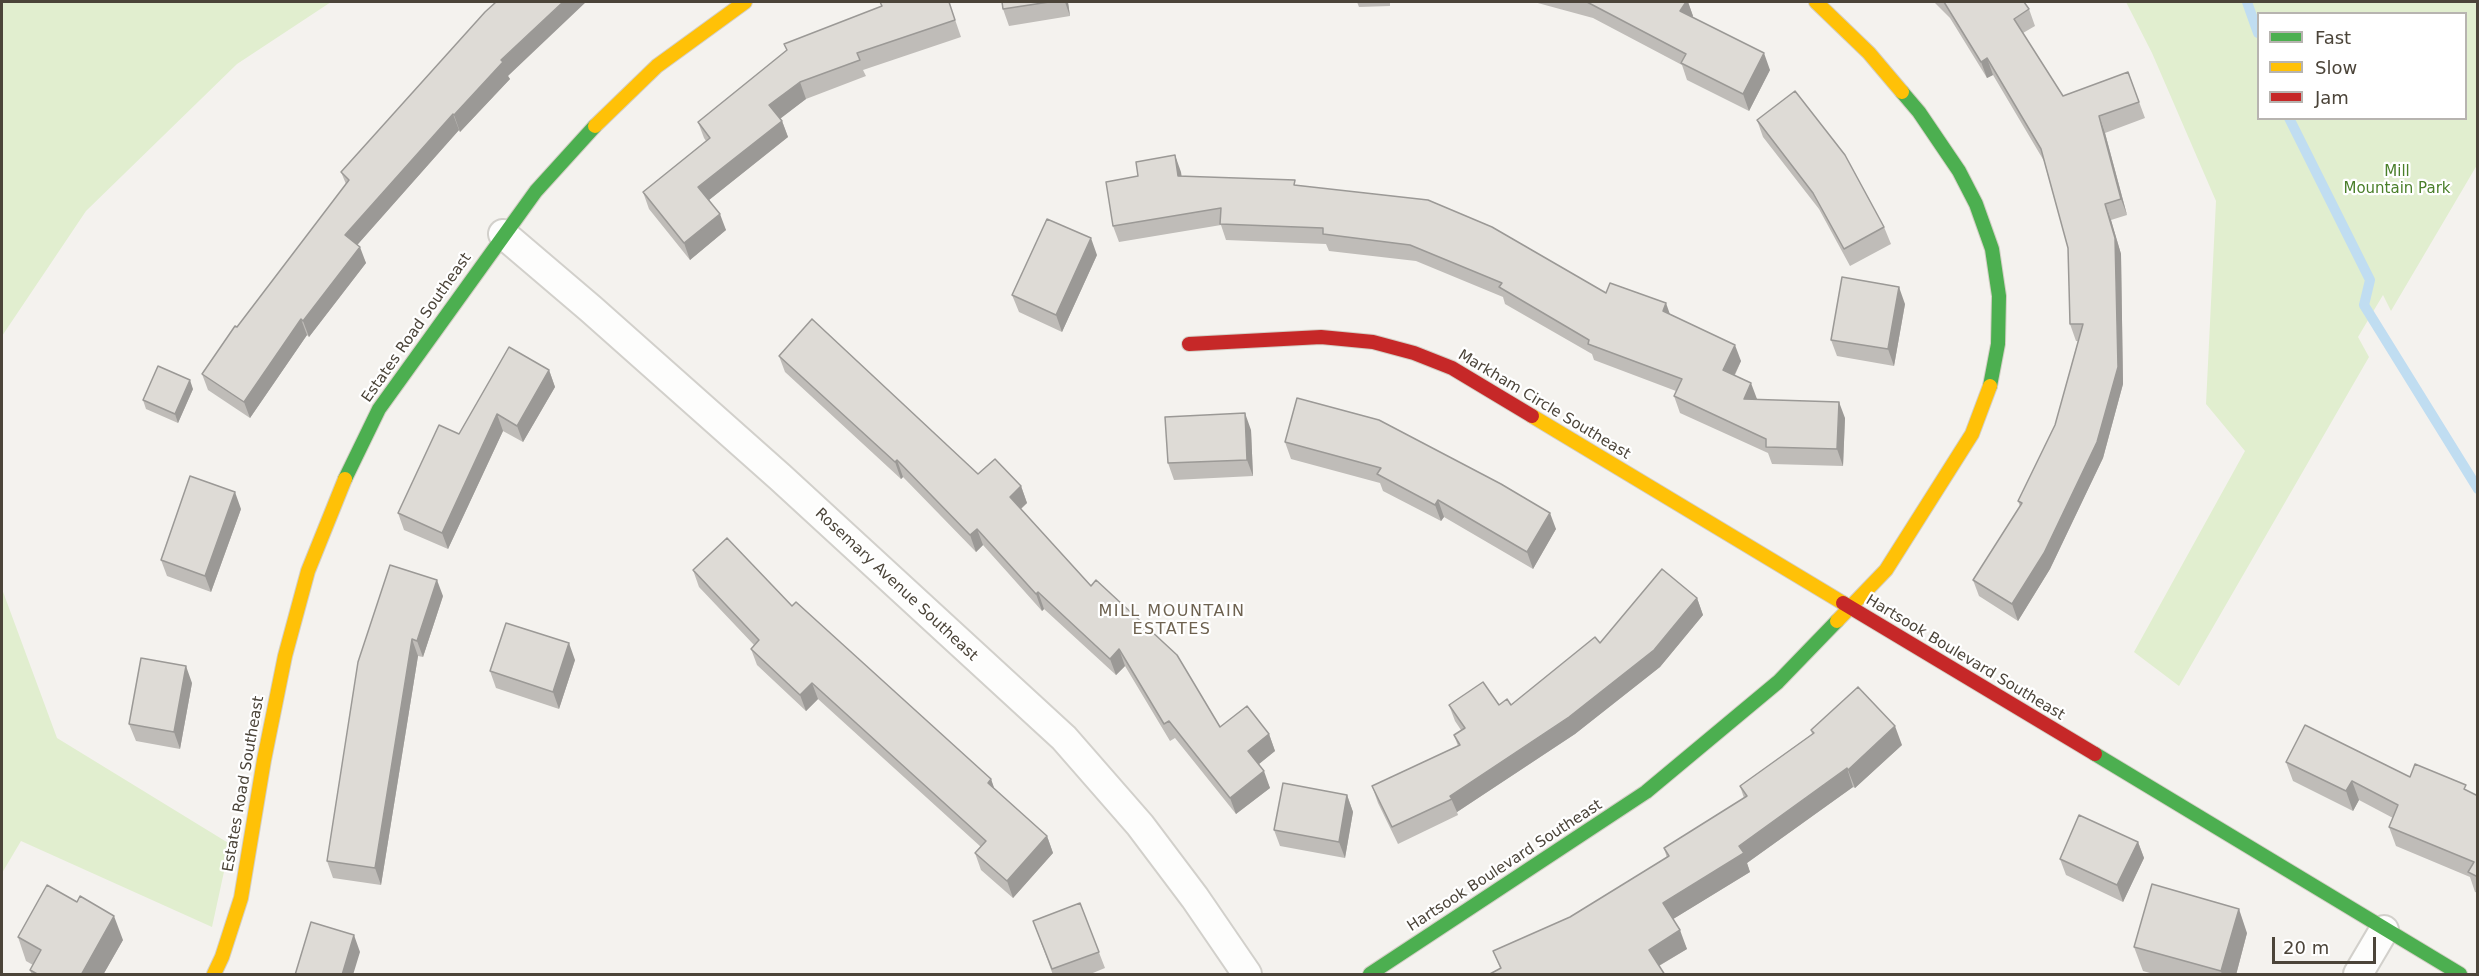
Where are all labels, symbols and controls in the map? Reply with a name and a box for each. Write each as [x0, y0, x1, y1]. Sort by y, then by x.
legend [2257, 12, 2467, 120]
text: Fast [2315, 27, 2351, 48]
text: Slow [2315, 57, 2357, 78]
text: Jam [2315, 87, 2349, 108]
park label: Mill Mountain Park [2343, 163, 2451, 198]
street label: Estates Road Southeast [359, 250, 475, 406]
street label: Markham Circle Southeast [1455, 346, 1633, 464]
street label: Rosemary Avenue Southeast [811, 505, 981, 665]
street label: Hartsook Boulevard Southeast [1862, 591, 2068, 725]
district label: MILL MOUNTAIN ESTATES [1098, 602, 1246, 640]
street label: Estates Road Southeast [220, 695, 268, 873]
street label: Hartsook Boulevard Southeast [1404, 796, 1606, 936]
scale bar [2275, 925, 2378, 963]
text: 20 m [2283, 937, 2329, 958]

